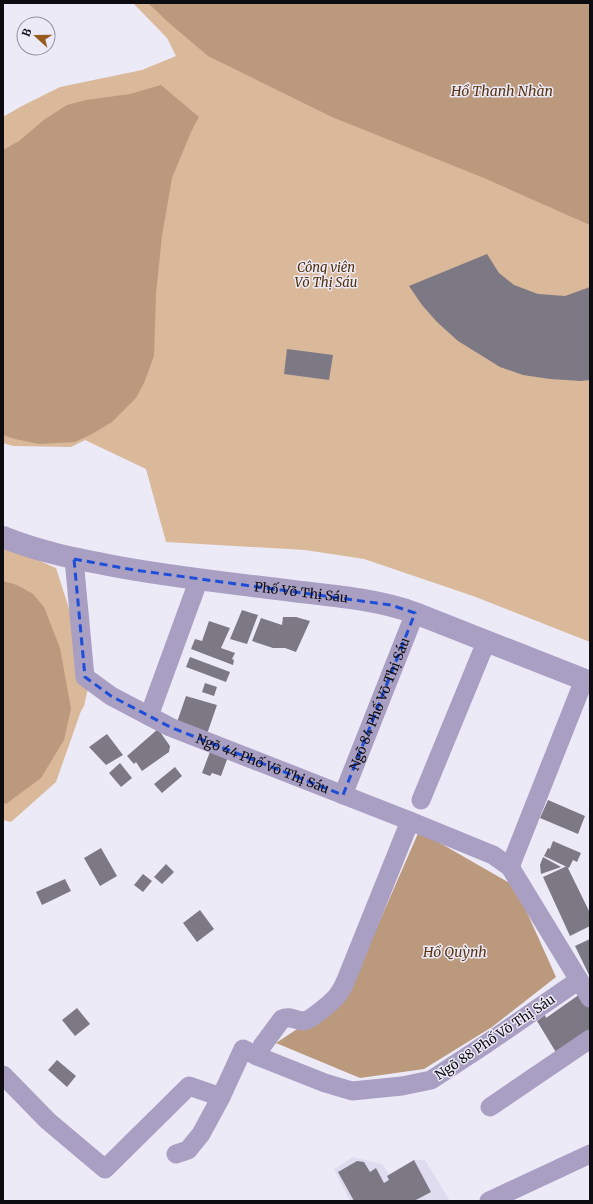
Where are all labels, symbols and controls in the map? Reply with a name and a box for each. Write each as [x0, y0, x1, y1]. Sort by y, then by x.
north arrow [16, 16, 56, 56]
text: B [19, 26, 35, 39]
water label: Hồ Thanh Nhàn [450, 82, 553, 100]
park label: Công viên Võ Thị Sáu [295, 259, 358, 291]
street label: Phố Võ Thị Sáu [253, 578, 349, 606]
street label: Ngõ 84 Phố Võ Thị Sáu [345, 635, 413, 773]
street label: Ngõ 44 Phố Võ Thị Sáu [194, 730, 332, 797]
water label: Hồ Quỳnh [422, 943, 487, 961]
street label: Ngõ 88 Phố Võ Thị Sáu [432, 991, 558, 1083]

